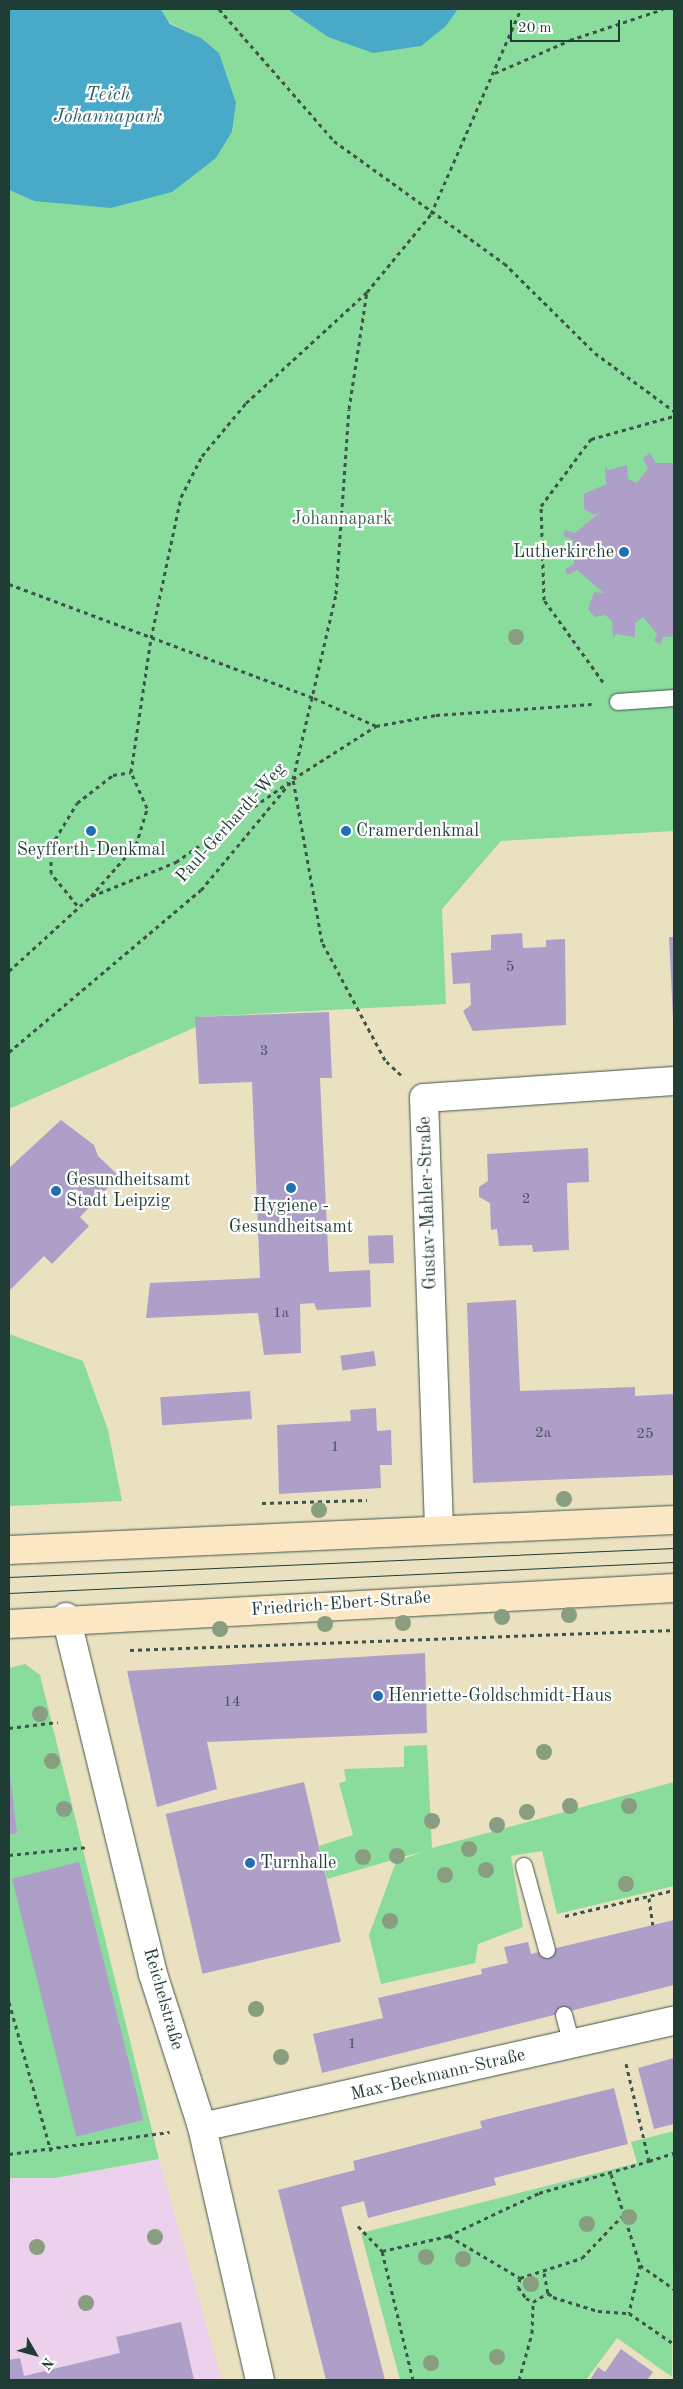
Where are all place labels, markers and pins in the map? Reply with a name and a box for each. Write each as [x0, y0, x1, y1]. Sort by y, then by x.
place label: Lutherkirche [513, 541, 614, 563]
marker: Lutherkirche [618, 546, 630, 558]
place label: Cramerdenkmal [356, 820, 479, 842]
marker: Seyfferth-Denkmal [85, 825, 97, 837]
marker: Cramerdenkmal [340, 825, 352, 837]
place label: Seyfferth-Denkmal [17, 839, 165, 861]
place label: Gesundheitsamt Stadt Leipzig [66, 1170, 190, 1212]
marker: Hygiene - Gesundheitsamt [285, 1182, 297, 1194]
marker: Gesundheitsamt Stadt Leipzig [50, 1185, 62, 1197]
place label: Hygiene - Gesundheitsamt [229, 1196, 353, 1238]
place label: Henriette-Goldschmidt-Haus [388, 1685, 612, 1707]
marker: Henriette-Goldschmidt-Haus [372, 1690, 384, 1702]
place label: Turnhalle [260, 1852, 336, 1874]
marker: Turnhalle [244, 1857, 256, 1869]

